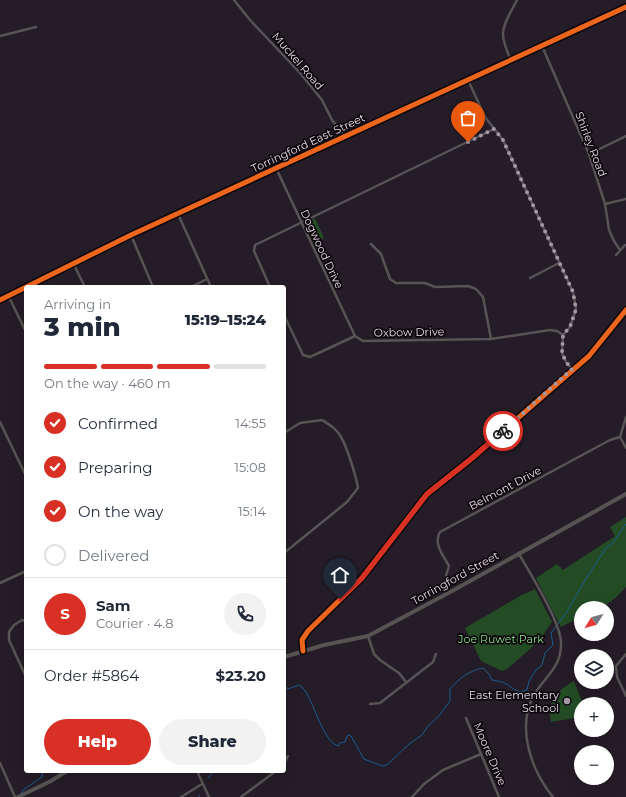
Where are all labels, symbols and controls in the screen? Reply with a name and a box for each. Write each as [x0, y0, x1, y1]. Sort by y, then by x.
street label: Muckel Road [269, 29, 327, 93]
pin [451, 101, 485, 142]
icon: bag [457, 107, 479, 129]
street label: Shirley Road [572, 109, 610, 179]
street label: Torringford East Street [249, 110, 368, 176]
street label: Dogwood Drive [297, 207, 347, 291]
text: Arriving in [44, 296, 111, 312]
text: 15:19–15:24 [185, 310, 266, 329]
text: 3 min [44, 311, 121, 343]
street label: Oxbow Drive [374, 324, 445, 340]
text: On the way · 460 m [44, 375, 170, 391]
courier [483, 411, 523, 451]
icon: check [44, 412, 66, 434]
text: Confirmed [78, 414, 158, 433]
text: 14:55 [235, 415, 266, 431]
icon: bike [492, 420, 514, 442]
icon: check [44, 456, 66, 478]
text: Preparing [78, 458, 153, 477]
text: 15:08 [234, 459, 266, 475]
street label: Belmont Drive [466, 463, 544, 513]
icon: check [44, 500, 66, 522]
text: On the way [78, 502, 163, 521]
text: 15:14 [238, 503, 266, 519]
text: Delivered [78, 546, 150, 565]
street label: Torringford Street [409, 548, 502, 608]
pin [323, 558, 357, 599]
icon: home [329, 564, 351, 586]
button: phone [224, 593, 266, 635]
text: Sam [96, 596, 131, 615]
north arrow [574, 601, 614, 641]
map controls [574, 601, 614, 785]
text: S [60, 604, 70, 623]
text: Courier · 4.8 [96, 615, 174, 631]
park label: Joe Ruwet Park [457, 632, 544, 646]
button: layers [574, 649, 614, 689]
text: Order #5864 [44, 666, 139, 685]
text: $23.20 [216, 666, 266, 685]
place label: East Elementary School [469, 688, 559, 715]
marker: East Elementary School [562, 696, 572, 706]
button: + [574, 697, 614, 737]
button: Help [44, 719, 151, 765]
button: Share [159, 719, 266, 765]
street label: Moore Drive [470, 720, 510, 788]
button: − [574, 745, 614, 785]

